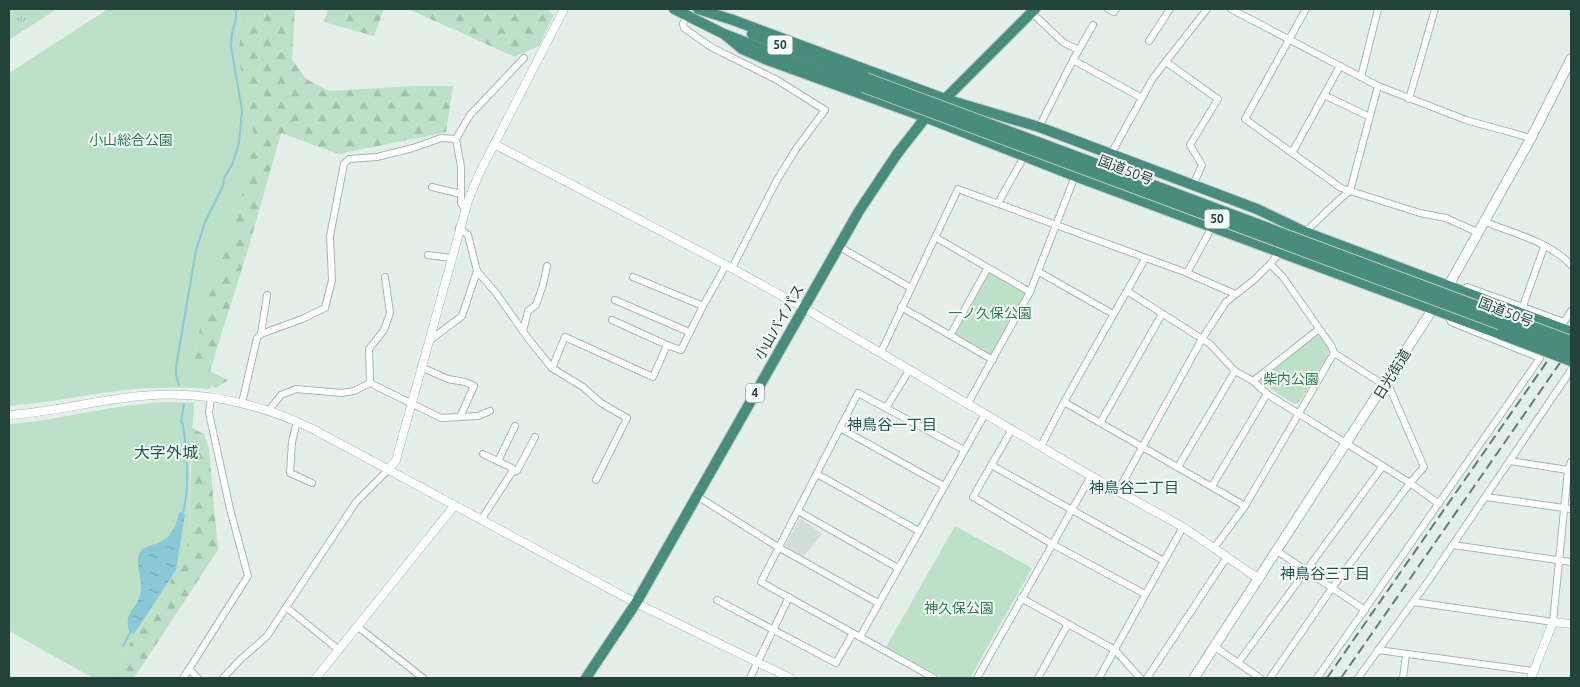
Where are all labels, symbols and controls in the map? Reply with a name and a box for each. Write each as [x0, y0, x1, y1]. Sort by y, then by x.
road number: 50 [768, 36, 792, 54]
park label: 小山総合公園 [89, 132, 173, 148]
street label: 国道50号 [1096, 152, 1156, 188]
road number: 50 [1204, 210, 1230, 228]
street label: 小山バイパス [751, 282, 807, 362]
street label: 国道50号 [1476, 294, 1536, 330]
park label: 一ノ久保公園 [948, 305, 1032, 321]
street label: 日光街道 [1370, 346, 1414, 402]
park label: 柴内公園 [1263, 371, 1319, 387]
road number: 4 [746, 383, 764, 402]
district label: 神鳥谷一丁目 [847, 416, 937, 433]
district label: 大字外城 [134, 443, 198, 461]
district label: 神鳥谷二丁目 [1089, 479, 1179, 496]
district label: 神鳥谷三丁目 [1280, 565, 1370, 582]
park label: 神久保公園 [924, 600, 994, 616]

